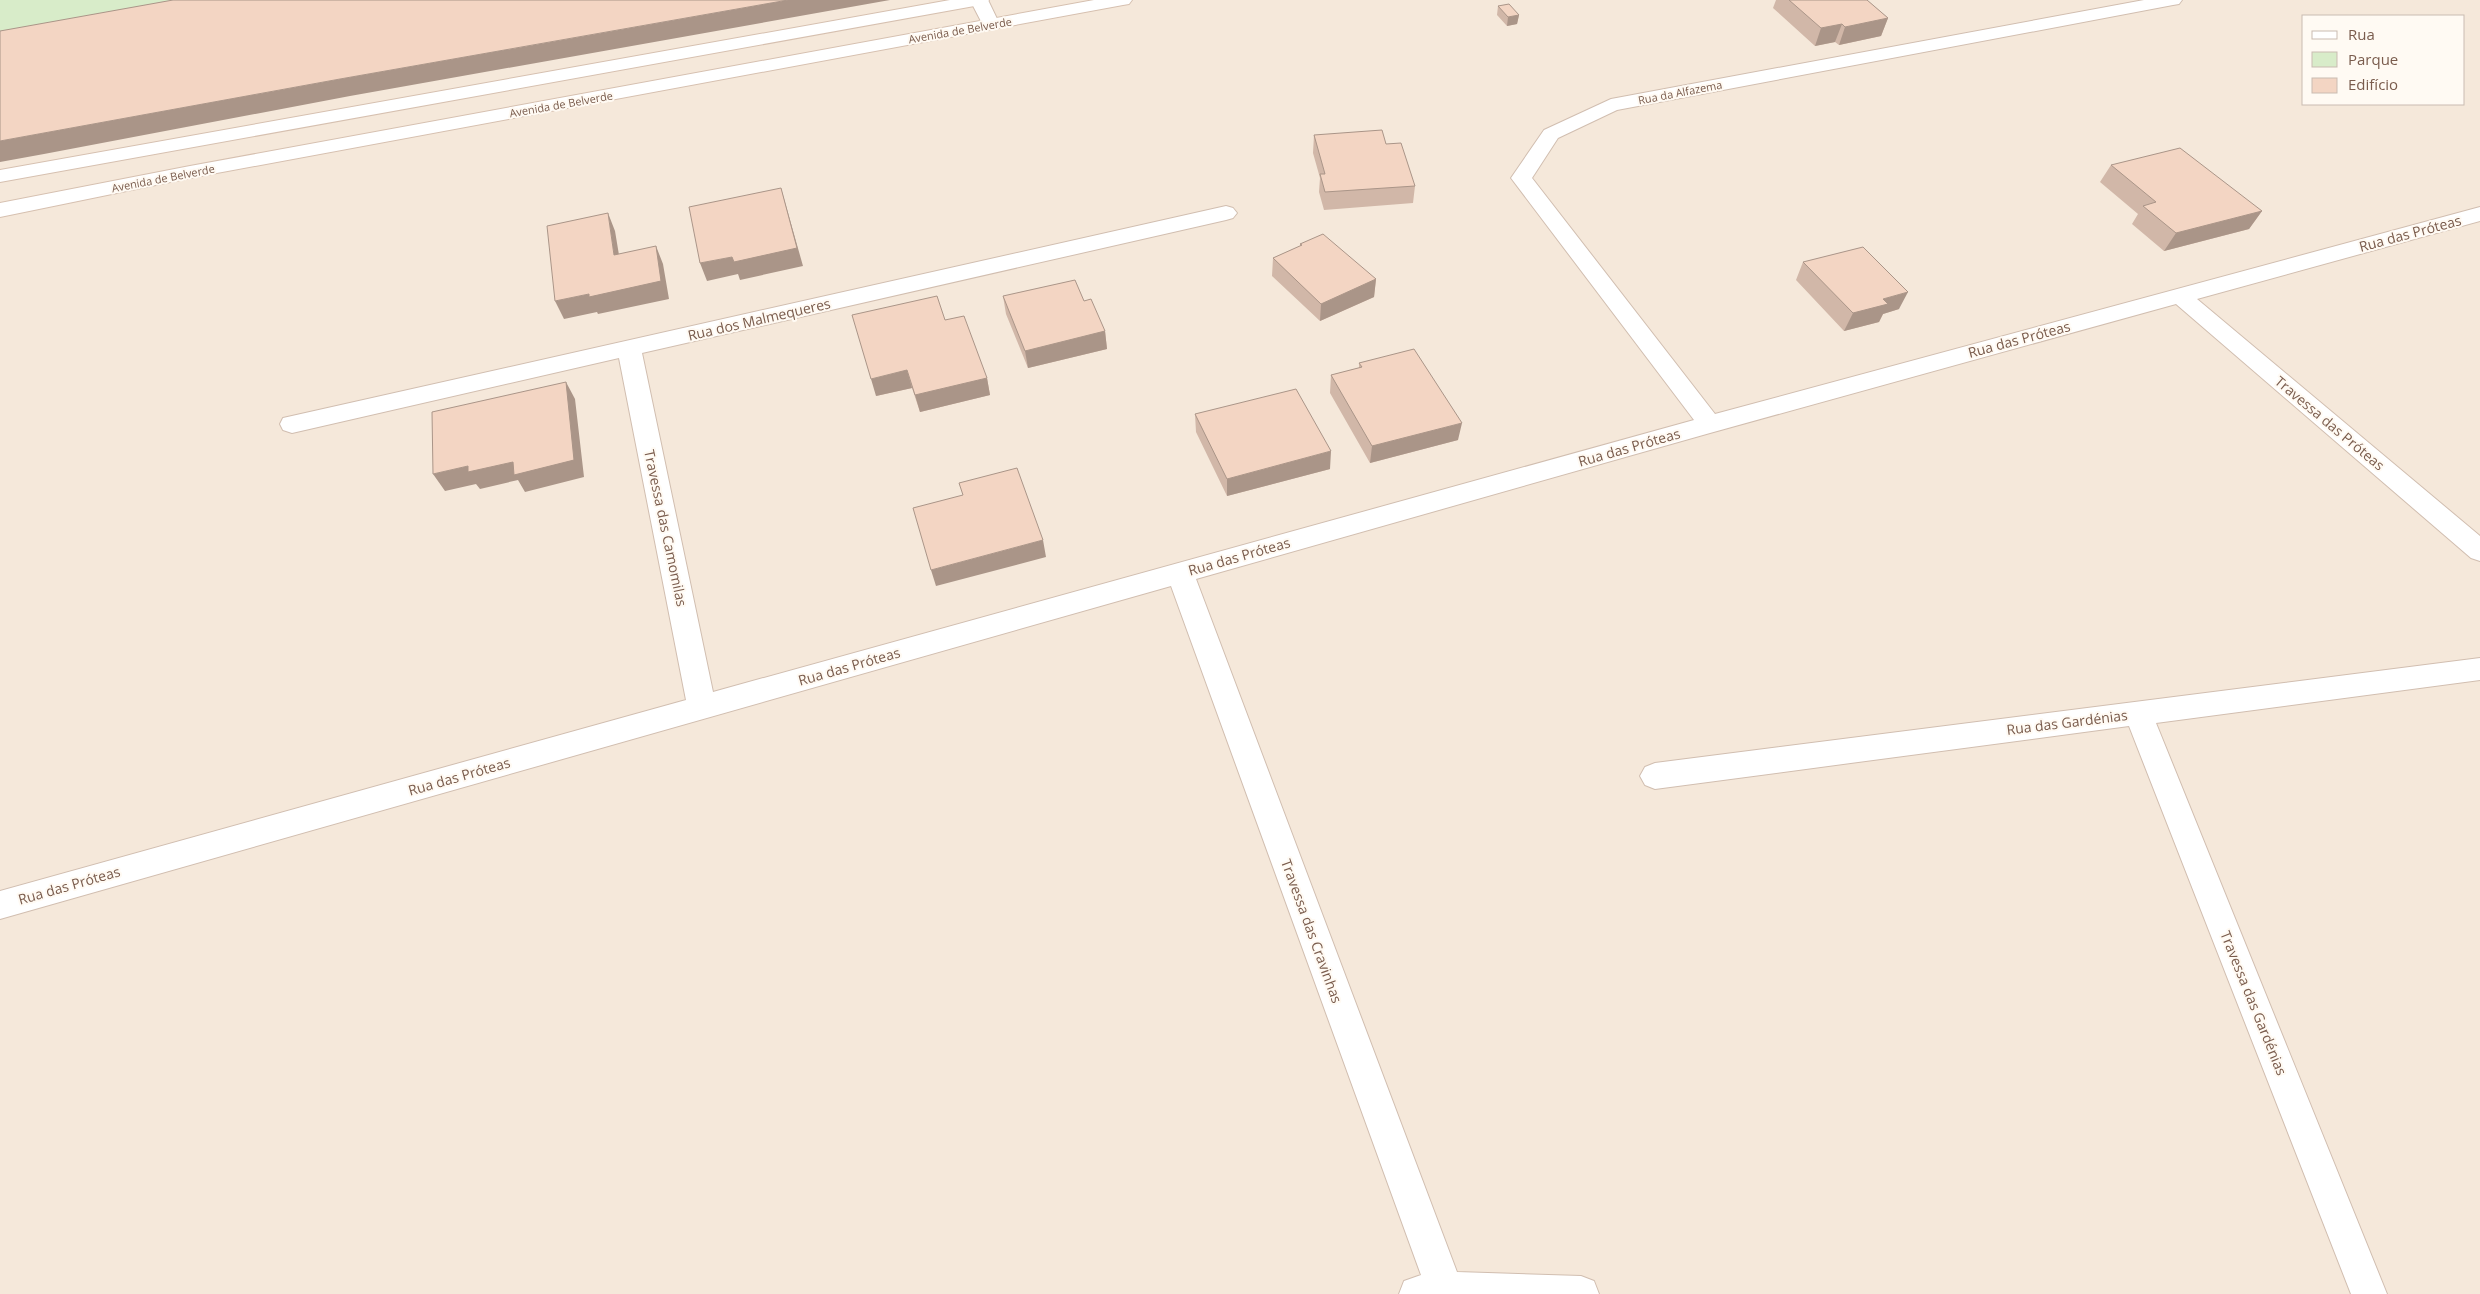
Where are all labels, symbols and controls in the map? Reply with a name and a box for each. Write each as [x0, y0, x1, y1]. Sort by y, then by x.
street label: Avenida de Belverde [907, 14, 1013, 46]
legend [2302, 15, 2465, 105]
text: Rua [2348, 24, 2375, 44]
text: Parque [2348, 49, 2398, 69]
text: Edifício [2348, 74, 2398, 94]
street label: Rua da Alfazema [1637, 76, 1723, 108]
street label: Avenida de Belverde [508, 88, 614, 120]
street label: Avenida de Belverde [110, 161, 216, 195]
street label: Rua das Próteas [2357, 210, 2464, 256]
street label: Rua dos Malmequeres [686, 293, 833, 345]
street label: Rua das Próteas [1966, 316, 2073, 362]
street label: Travessa das Próteas [2271, 372, 2389, 475]
street label: Rua das Próteas [1576, 423, 1682, 471]
street label: Travessa das Camomilas [640, 448, 692, 609]
street label: Rua das Próteas [1186, 532, 1292, 580]
street label: Rua das Próteas [796, 642, 902, 690]
street label: Rua das Gardénias [2005, 705, 2129, 739]
street label: Rua das Próteas [406, 752, 512, 800]
street label: Travessa das Cravinhas [1277, 856, 1347, 1006]
street label: Rua das Próteas [16, 861, 122, 909]
street label: Travessa das Gardénias [2216, 928, 2292, 1078]

